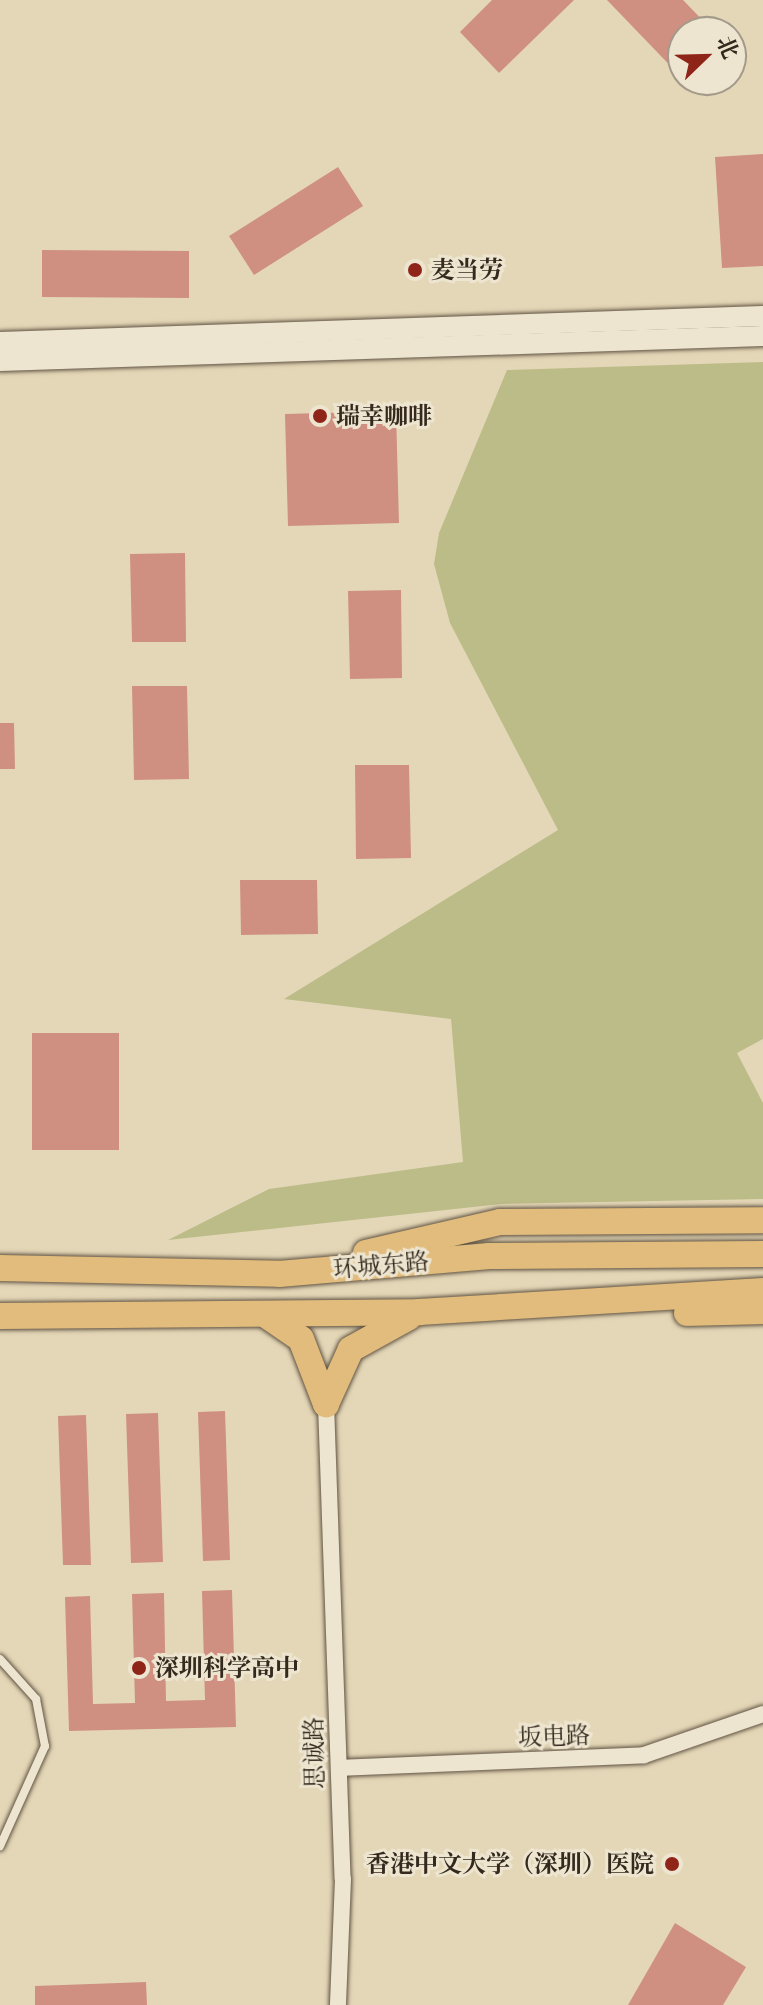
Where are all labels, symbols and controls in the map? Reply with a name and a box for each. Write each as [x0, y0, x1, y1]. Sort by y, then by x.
north arrow [667, 16, 747, 96]
text: 北 [711, 32, 744, 63]
place label: 麦当劳 [431, 256, 503, 284]
marker: 麦当劳 [406, 261, 424, 279]
place label: 瑞幸咖啡 [336, 402, 432, 430]
marker: 瑞幸咖啡 [311, 407, 329, 425]
street label: 环城东路 [332, 1246, 430, 1284]
place label: 深圳科学高中 [155, 1654, 299, 1682]
marker: 深圳科学高中 [130, 1659, 148, 1677]
street label: 思诚路 [299, 1717, 329, 1789]
street label: 坂电路 [518, 1720, 590, 1752]
place label: 香港中文大学（深圳）医院 [366, 1850, 654, 1878]
marker: 香港中文大学（深圳）医院 [661, 1853, 683, 1875]

